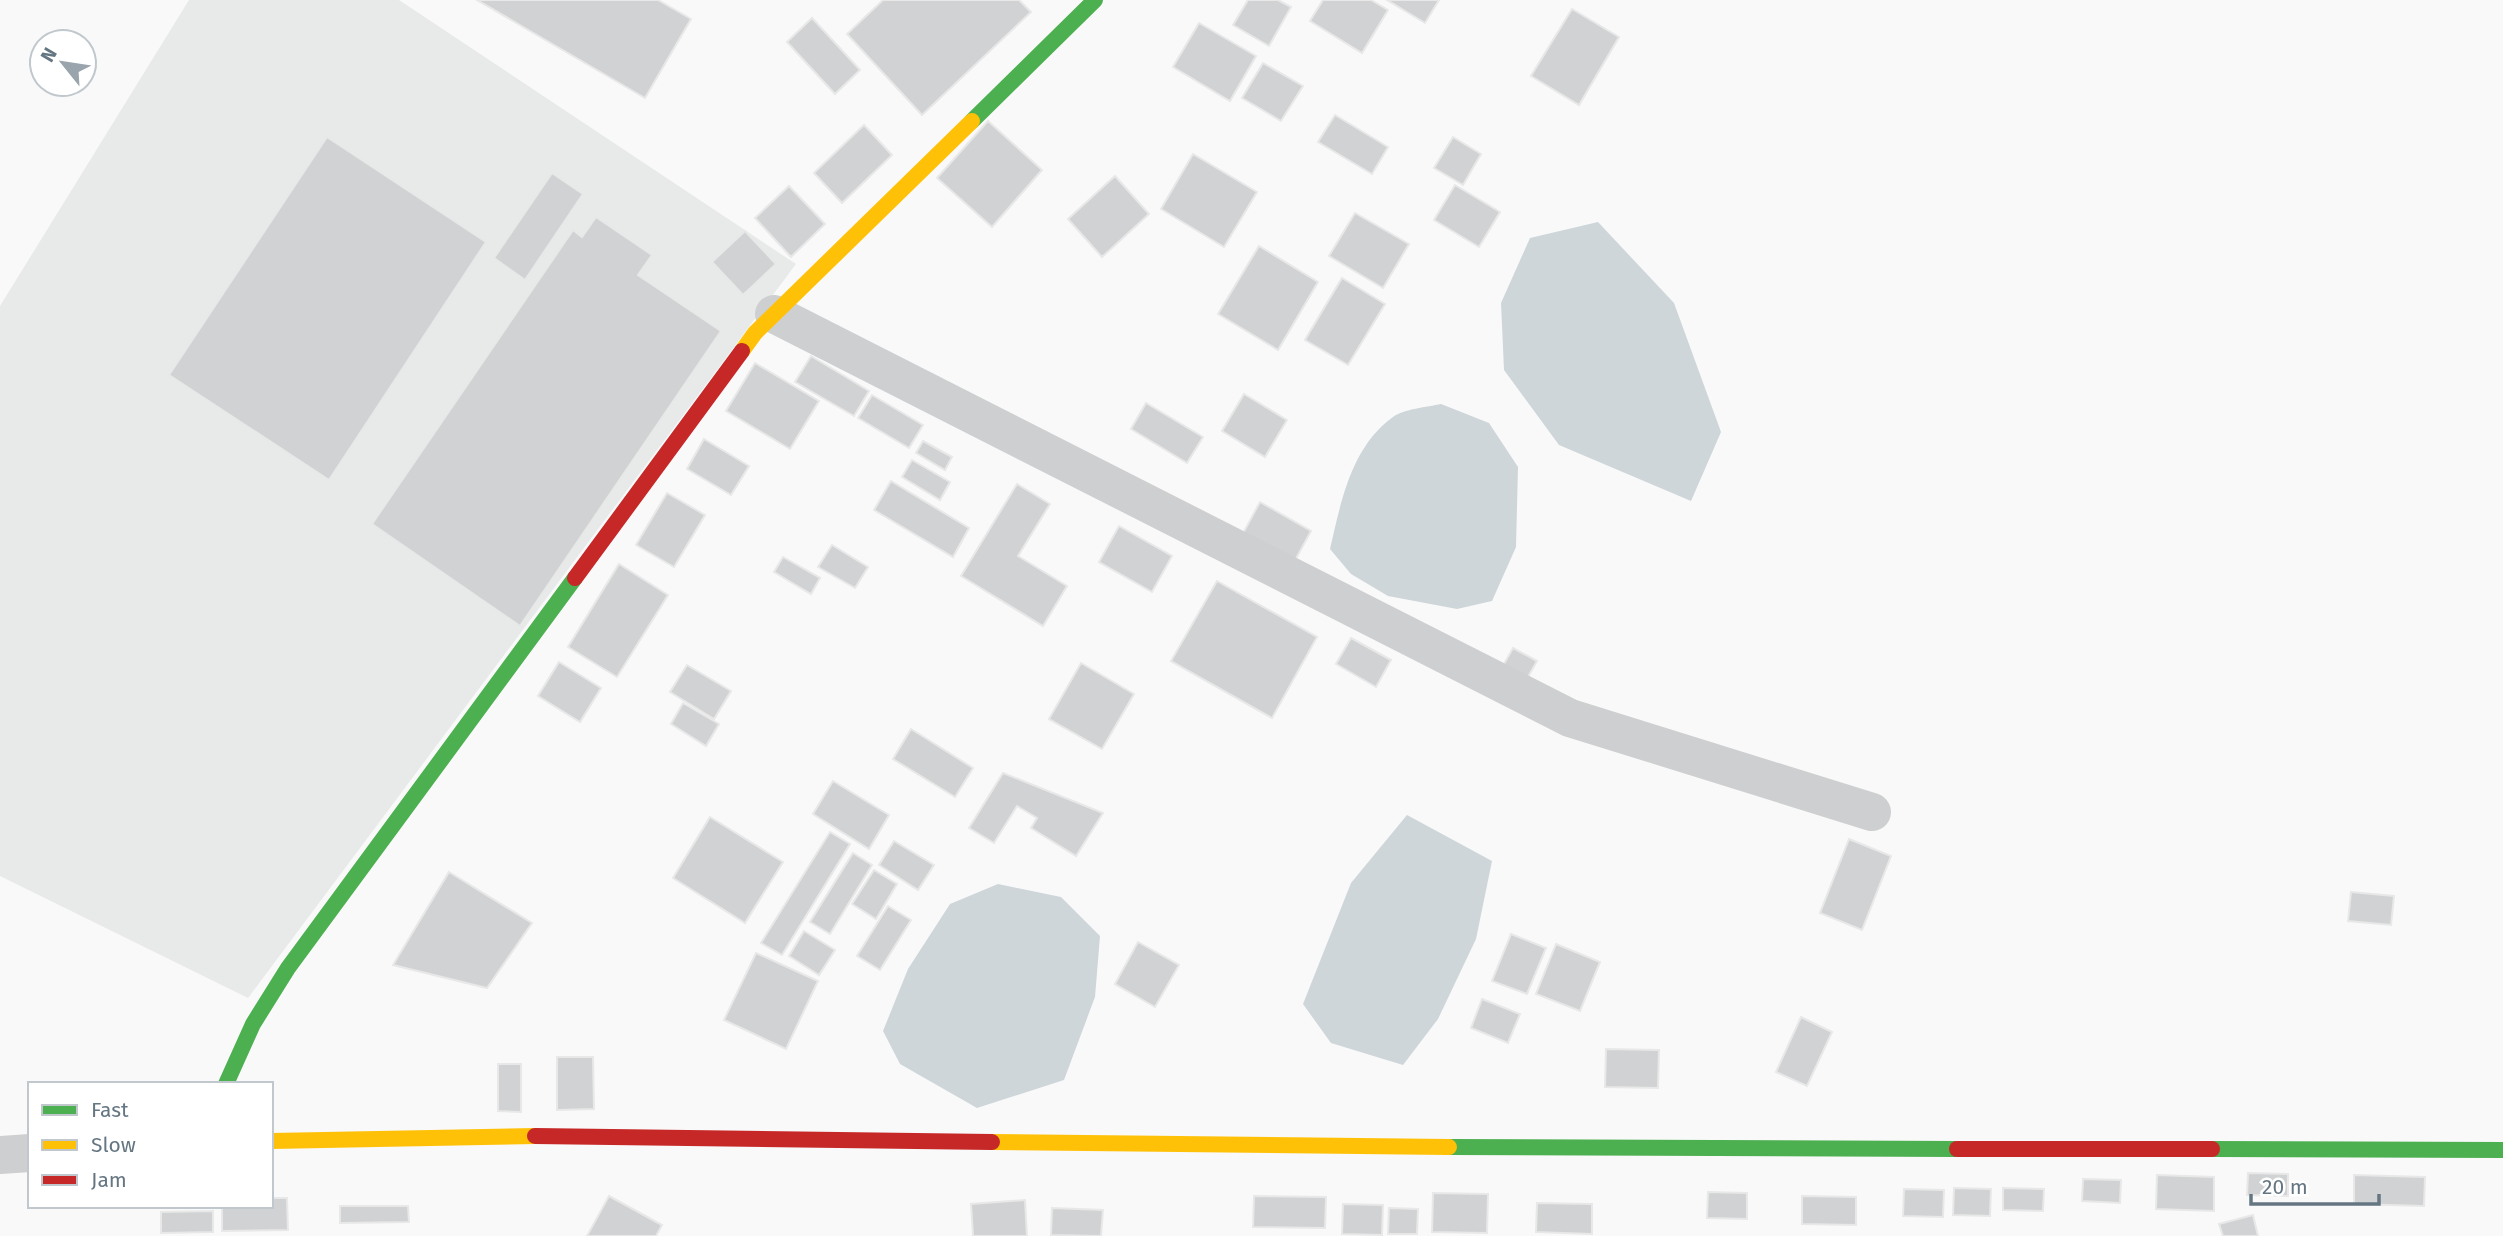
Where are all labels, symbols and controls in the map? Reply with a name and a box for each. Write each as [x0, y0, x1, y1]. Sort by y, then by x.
north arrow [28, 28, 98, 98]
text: N [36, 44, 62, 66]
legend [28, 1082, 273, 1208]
text: Fast [91, 1097, 129, 1123]
text: Slow [91, 1132, 136, 1158]
scale bar [2251, 1162, 2379, 1206]
text: Jam [91, 1167, 127, 1193]
text: 20 m [2262, 1174, 2308, 1200]

